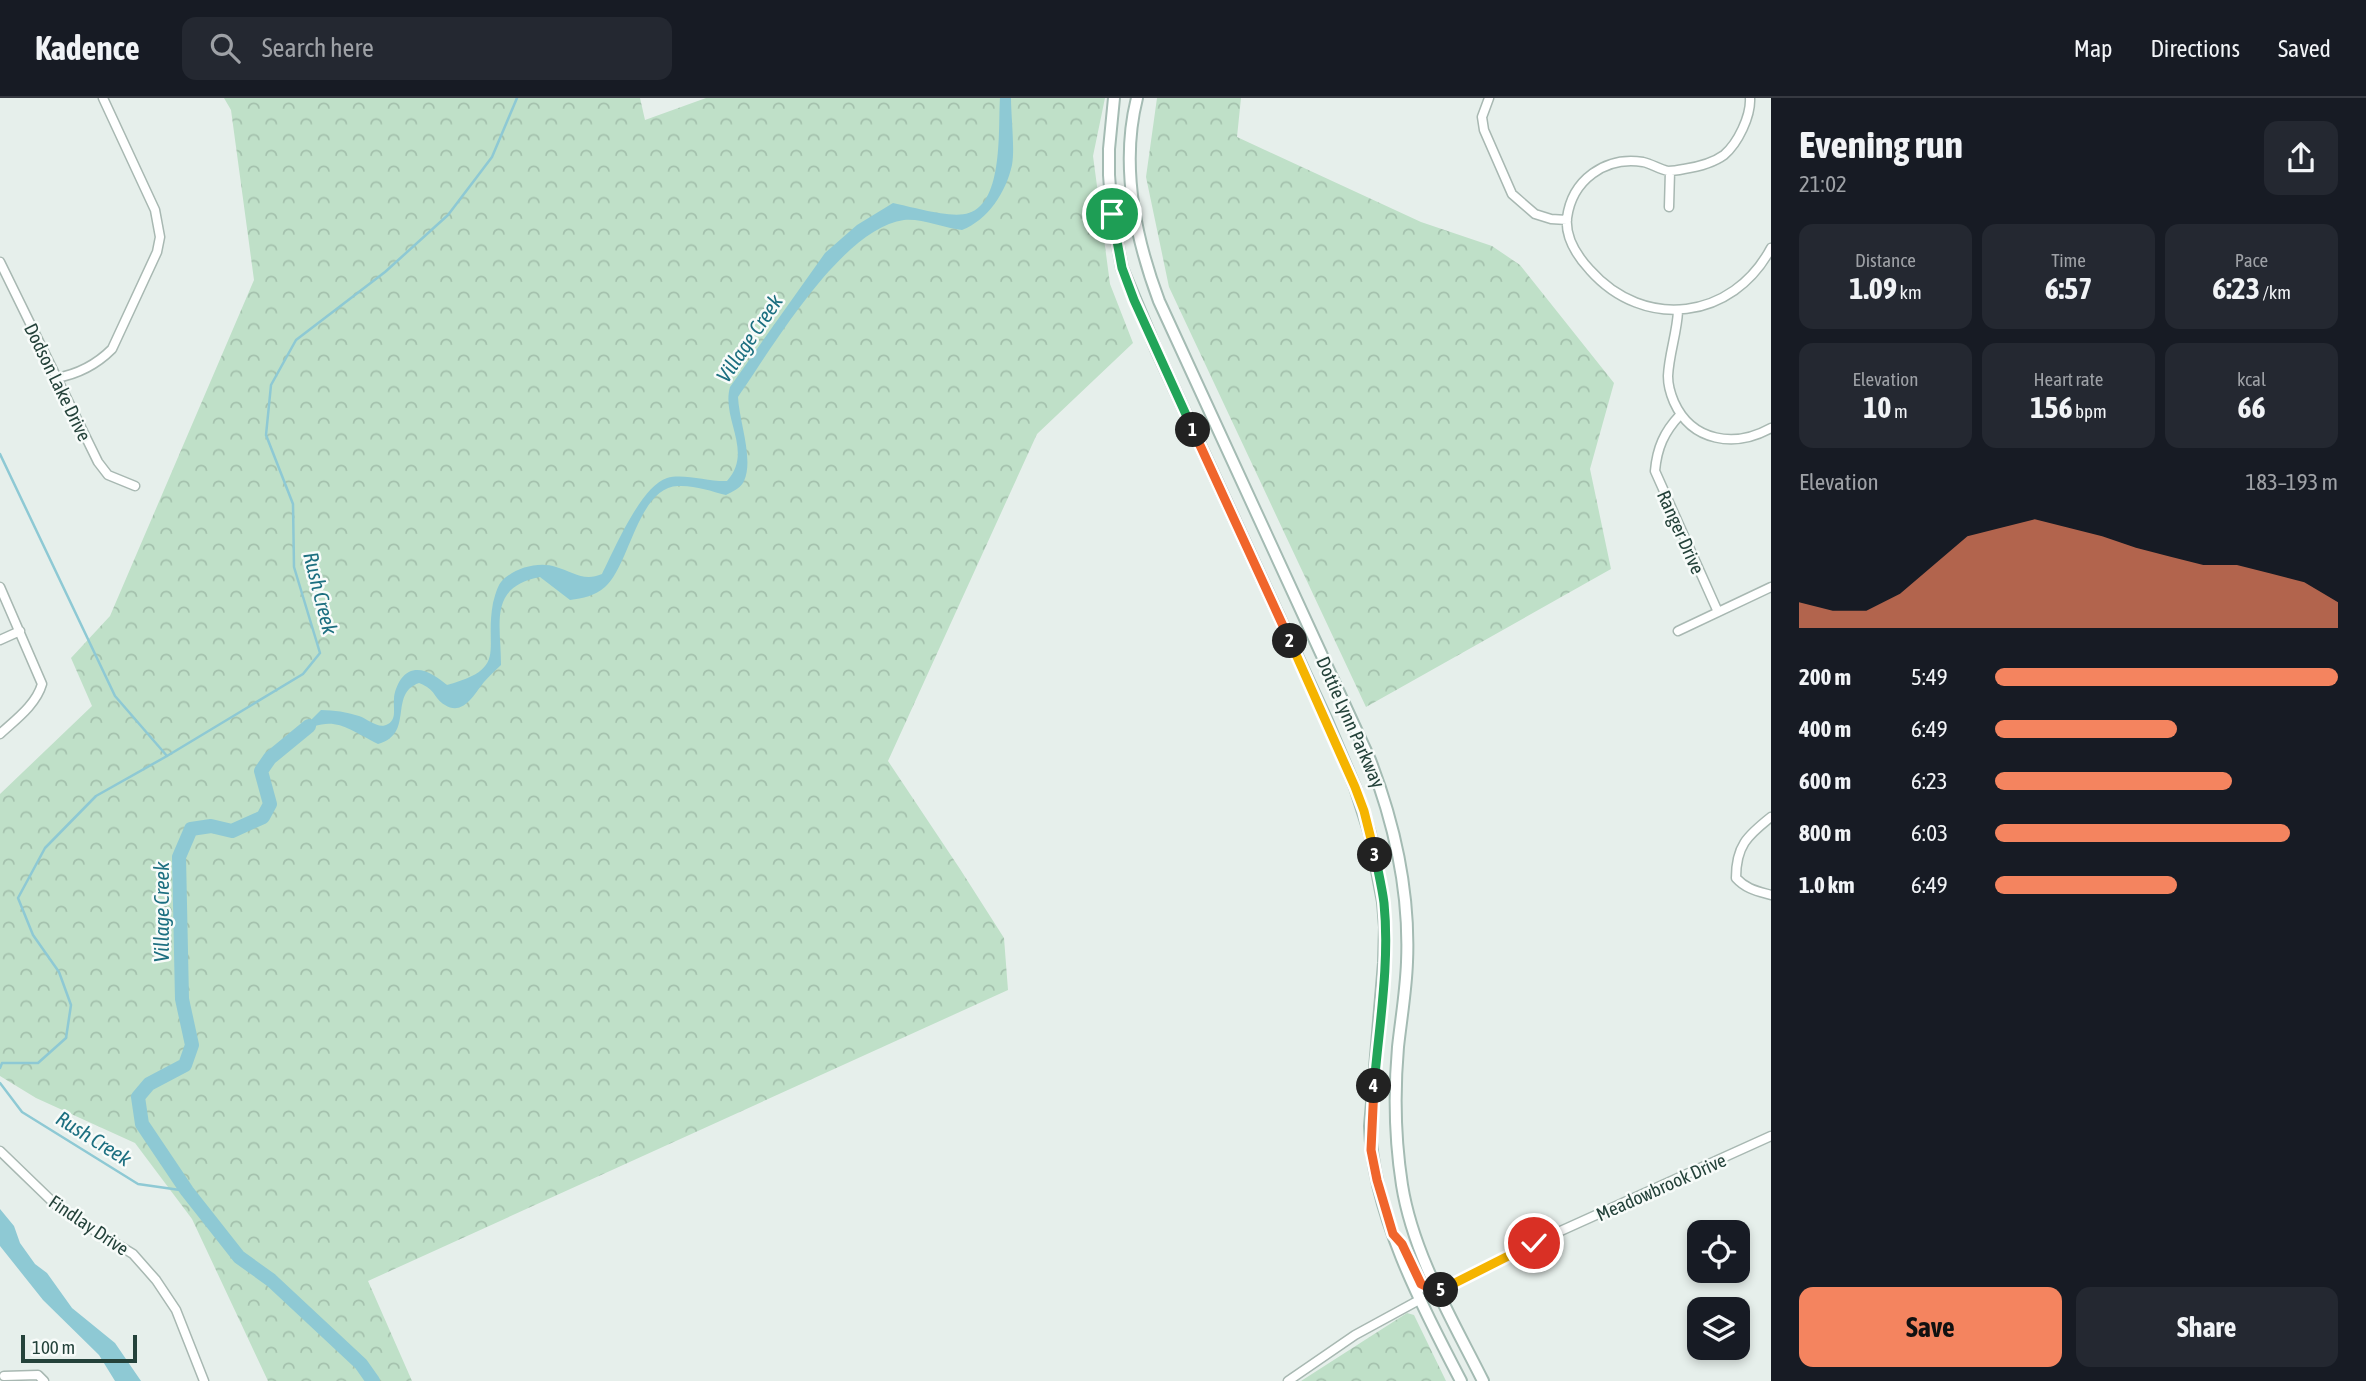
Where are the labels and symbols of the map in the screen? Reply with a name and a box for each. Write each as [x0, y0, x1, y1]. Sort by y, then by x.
pin [1082, 184, 1142, 244]
water label: Village Creek [711, 289, 787, 386]
street label: Dodson Lake Drive [20, 320, 96, 444]
pin: 1 [1176, 412, 1210, 448]
street label: Ranger Drive [1653, 487, 1709, 577]
water label: Rush Creek [299, 549, 343, 637]
pin: 2 [1272, 624, 1308, 658]
street label: Dottie Lynn Parkway [1312, 653, 1390, 791]
pin: 3 [1358, 838, 1392, 872]
water label: Village Creek [149, 861, 173, 962]
pin: 4 [1356, 1068, 1392, 1104]
water label: Rush Creek [52, 1106, 137, 1171]
street label: Meadowbrook Drive [1593, 1149, 1729, 1225]
street label: Findlay Drive [45, 1190, 133, 1260]
pin [1504, 1213, 1564, 1273]
pin: 5 [1424, 1272, 1458, 1308]
scale bar [21, 1332, 136, 1364]

